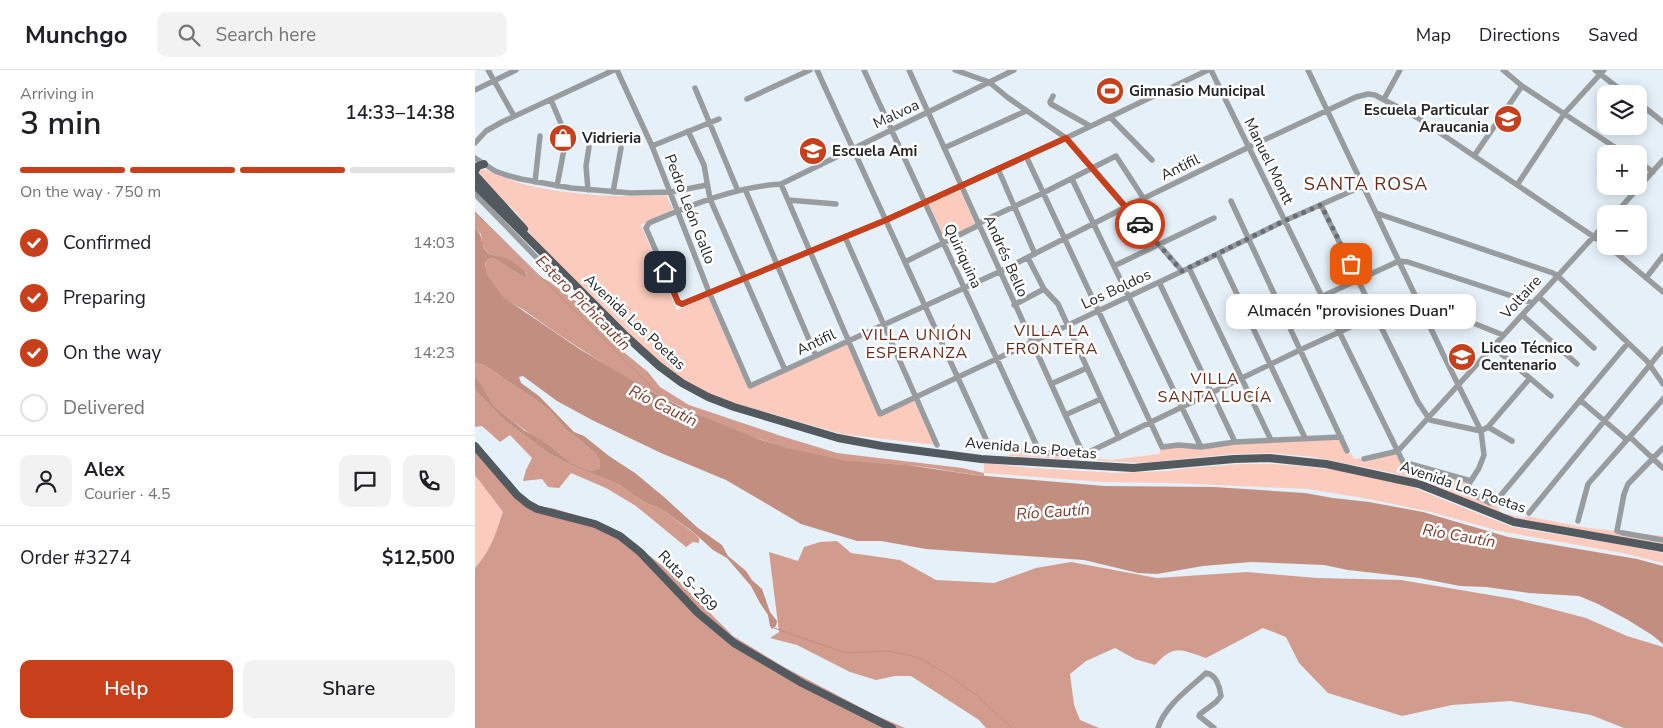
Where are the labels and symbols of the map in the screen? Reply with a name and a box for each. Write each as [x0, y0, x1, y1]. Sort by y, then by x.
sports icon: Gimnasio Municipal [1095, 76, 1125, 106]
place label: Gimnasio Municipal [1129, 81, 1265, 101]
street label: Malvoa [870, 95, 922, 133]
place label: Escuela Particular Araucania [1364, 100, 1489, 137]
school or university icon: Escuela Particular Araucania [1493, 104, 1523, 134]
street label: Manuel Montt [1239, 114, 1299, 208]
shop icon: Vidrieria [548, 123, 578, 153]
place label: Vidrieria [581, 128, 641, 148]
school or university icon: Escuela Ami [798, 136, 828, 166]
place label: Escuela Ami [832, 141, 917, 161]
street label: Antifil [1157, 149, 1203, 185]
street label: Pedro León Gallo [660, 151, 720, 267]
district label: SANTA ROSA [1304, 172, 1428, 196]
courier [1115, 199, 1165, 249]
street label: Andrés Bello [979, 212, 1033, 300]
street label: Quiriquina [939, 220, 987, 292]
pin [1330, 243, 1372, 285]
water label: Estero Pichicautín [530, 250, 636, 356]
pin [644, 251, 686, 293]
street label: Los Boldos [1078, 264, 1154, 314]
street label: Avenida Los Poetas [580, 270, 690, 374]
street label: Voltaire [1495, 271, 1546, 324]
callout: Almacén "provisiones Duan" [1226, 294, 1476, 329]
district label: VILLA LA FRONTERA [1006, 320, 1098, 360]
street label: Antifil [793, 324, 839, 360]
district label: VILLA UNIÓN ESPERANZA [861, 324, 972, 364]
place label: Liceo Técnico Centenario [1481, 338, 1573, 375]
school or university icon: Liceo Técnico Centenario [1447, 342, 1477, 372]
district label: VILLA SANTA LUCÍA [1158, 368, 1272, 408]
water label: Río Cautín [625, 380, 701, 432]
street label: Avenida Los Poetas [964, 432, 1098, 464]
street label: Avenida Los Poetas [1397, 456, 1529, 518]
water label: Río Cautín [1015, 498, 1091, 526]
water label: Río Cautín [1421, 519, 1497, 553]
street label: Ruta S-269 [654, 546, 722, 616]

